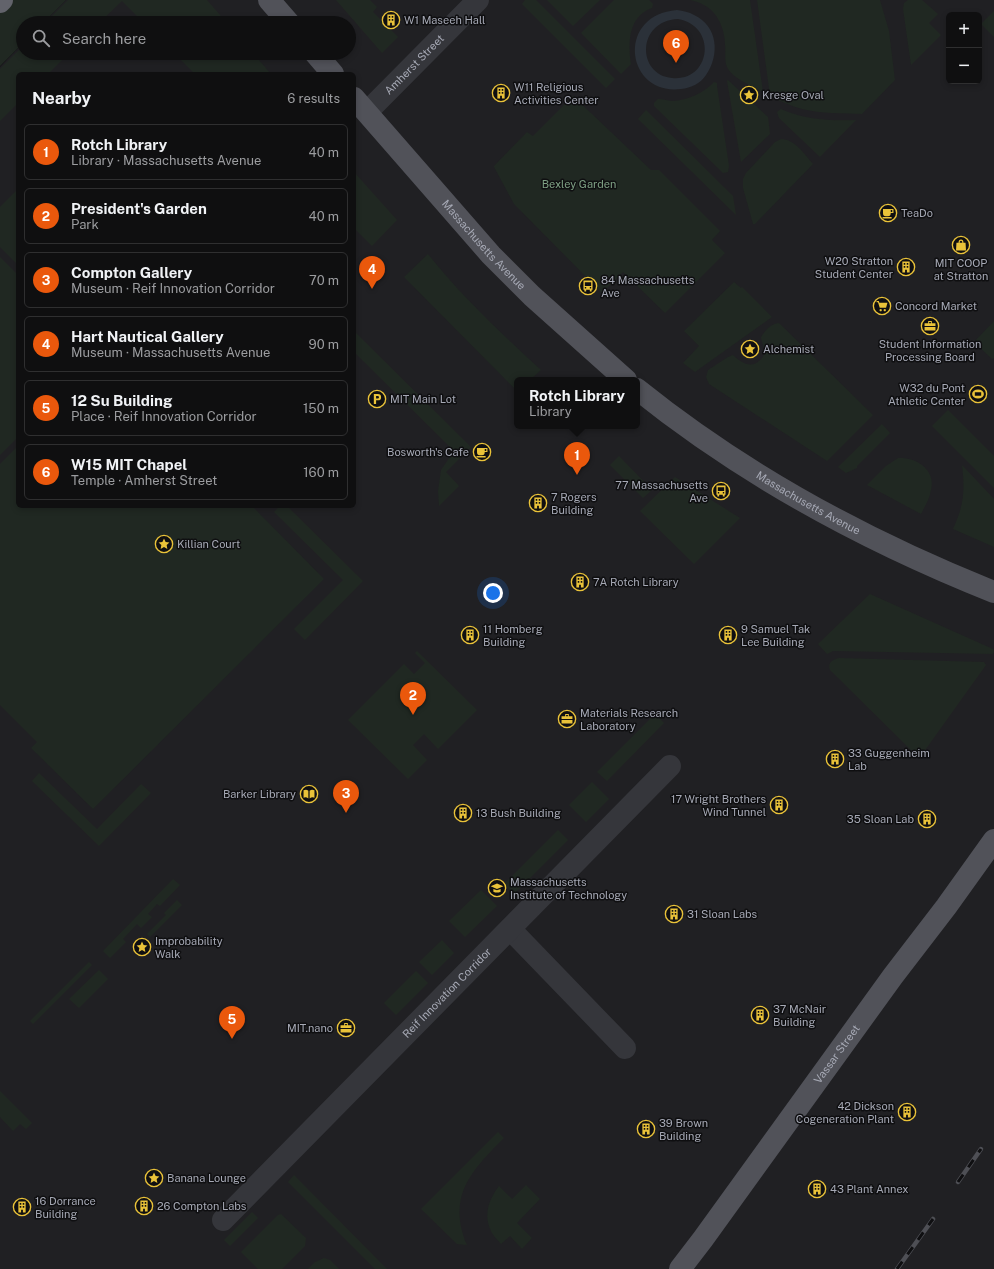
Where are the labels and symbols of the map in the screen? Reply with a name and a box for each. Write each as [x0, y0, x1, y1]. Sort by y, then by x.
building icon: W1 Maseeh Hall [381, 10, 401, 30]
place label: W1 Maseeh Hall [404, 14, 485, 26]
pin: 6 [663, 30, 689, 63]
street label: Amherst Street [382, 32, 446, 97]
place label: W11 Religious Activities Center [514, 81, 599, 106]
building icon: W11 Religious Activities Center [491, 83, 511, 103]
place icon: Kresge Oval [739, 85, 759, 105]
place label: Kresge Oval [762, 89, 824, 101]
park label: Bexley Garden [542, 178, 616, 190]
street label: Massachusetts Avenue [440, 198, 528, 292]
cafe icon: TeaDo [878, 203, 898, 223]
place label: TeaDo [901, 207, 933, 219]
shop icon: MIT COOP at Stratton [951, 235, 971, 255]
place label: W20 Stratton Student Center [815, 255, 893, 280]
pin: 4 [359, 256, 385, 289]
building icon: W20 Stratton Student Center [896, 257, 916, 277]
place label: MIT COOP at Stratton [934, 257, 988, 282]
place label: 84 Massachusetts Ave [601, 274, 695, 299]
bus stop icon: 84 Massachusetts Ave [578, 276, 598, 296]
supermarket icon: Concord Market [872, 296, 892, 316]
place label: Concord Market [895, 300, 977, 312]
office icon: Student Information Processing Board [920, 316, 940, 336]
place label: Student Information Processing Board [879, 338, 981, 363]
place icon: Alchemist [740, 339, 760, 359]
place label: Alchemist [763, 343, 814, 355]
place label: W32 du Pont Athletic Center [888, 382, 965, 407]
sports icon: W32 du Pont Athletic Center [968, 384, 988, 404]
parking icon: MIT Main Lot [367, 389, 387, 409]
place label: MIT Main Lot [390, 393, 456, 405]
cafe icon: Bosworth's Cafe [472, 442, 492, 462]
pin: 1 [564, 442, 590, 475]
place label: Bosworth's Cafe [387, 446, 469, 458]
street label: Massachusetts Avenue [754, 469, 862, 537]
place label: 77 Massachusetts Ave [615, 479, 708, 504]
bus stop icon: 77 Massachusetts Ave [711, 481, 731, 501]
place label: 7 Rogers Building [551, 491, 597, 516]
building icon: 7 Rogers Building [528, 493, 548, 513]
place icon: Killian Court [154, 534, 174, 554]
place label: Killian Court [177, 538, 240, 550]
building icon: 7A Rotch Library [570, 572, 590, 592]
place label: 7A Rotch Library [593, 576, 679, 588]
your location [483, 583, 503, 603]
place label: 11 Homberg Building [483, 623, 543, 648]
place label: 9 Samuel Tak Lee Building [741, 623, 810, 648]
building icon: 11 Homberg Building [460, 625, 480, 645]
building icon: 9 Samuel Tak Lee Building [718, 625, 738, 645]
pin: 2 [400, 682, 426, 715]
place label: Materials Research Laboratory [580, 707, 678, 732]
office icon: Materials Research Laboratory [557, 709, 577, 729]
place label: 33 Guggenheim Lab [848, 747, 930, 772]
building icon: 33 Guggenheim Lab [825, 749, 845, 769]
pin: 3 [333, 780, 359, 813]
library icon: Barker Library [299, 784, 319, 804]
place label: Barker Library [223, 788, 296, 800]
place label: 17 Wright Brothers Wind Tunnel [671, 793, 766, 818]
building icon: 17 Wright Brothers Wind Tunnel [769, 795, 789, 815]
building icon: 13 Bush Building [453, 803, 473, 823]
place label: 13 Bush Building [476, 807, 561, 819]
building icon: 35 Sloan Lab [917, 809, 937, 829]
place label: 35 Sloan Lab [847, 813, 914, 825]
place label: Massachusetts Institute of Technology [510, 876, 627, 901]
school or university icon: Massachusetts Institute of Technology [487, 878, 507, 898]
building icon: 31 Sloan Labs [664, 904, 684, 924]
place label: 31 Sloan Labs [687, 908, 758, 920]
place label: Improbability Walk [155, 935, 223, 960]
place icon: Improbability Walk [132, 937, 152, 957]
street label: Reif Innovation Corridor [400, 945, 494, 1040]
place label: 37 McNair Building [773, 1003, 826, 1028]
building icon: 37 McNair Building [750, 1005, 770, 1025]
pin: 5 [219, 1006, 245, 1039]
office icon: MIT.nano [336, 1018, 356, 1038]
place label: MIT.nano [287, 1022, 333, 1034]
street label: Vassar Street [811, 1022, 862, 1086]
place label: 42 Dickson Cogeneration Plant [796, 1100, 894, 1125]
building icon: 42 Dickson Cogeneration Plant [897, 1102, 917, 1122]
place label: 39 Brown Building [659, 1117, 708, 1142]
building icon: 39 Brown Building [636, 1119, 656, 1139]
place icon: Banana Lounge [144, 1168, 164, 1188]
place label: Banana Lounge [167, 1172, 246, 1184]
building icon: 43 Plant Annex [807, 1179, 827, 1199]
place label: 43 Plant Annex [830, 1183, 909, 1195]
place label: 16 Dorrance Building [35, 1195, 96, 1220]
building icon: 26 Compton Labs [134, 1196, 154, 1216]
building icon: 16 Dorrance Building [12, 1197, 32, 1217]
place label: 26 Compton Labs [157, 1200, 247, 1212]

